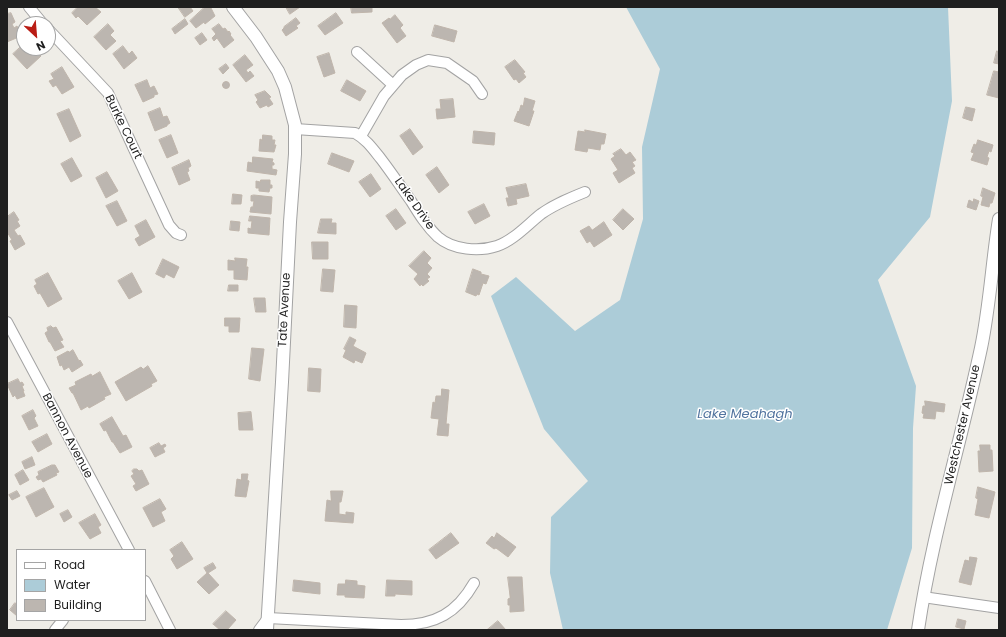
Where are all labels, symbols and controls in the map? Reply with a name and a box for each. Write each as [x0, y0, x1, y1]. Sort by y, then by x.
north arrow [16, 16, 56, 56]
text: N [34, 37, 48, 55]
street label: Burke Court [101, 92, 145, 162]
street label: Lake Drive [391, 175, 437, 233]
street label: Tate Avenue [276, 272, 294, 348]
street label: Westchester Avenue [942, 363, 984, 487]
street label: Bannon Avenue [38, 391, 96, 481]
water label: Lake Meahagh [697, 407, 793, 423]
legend [16, 549, 146, 621]
text: Road [54, 556, 85, 573]
text: Water [54, 576, 90, 593]
text: Building [54, 596, 102, 613]

